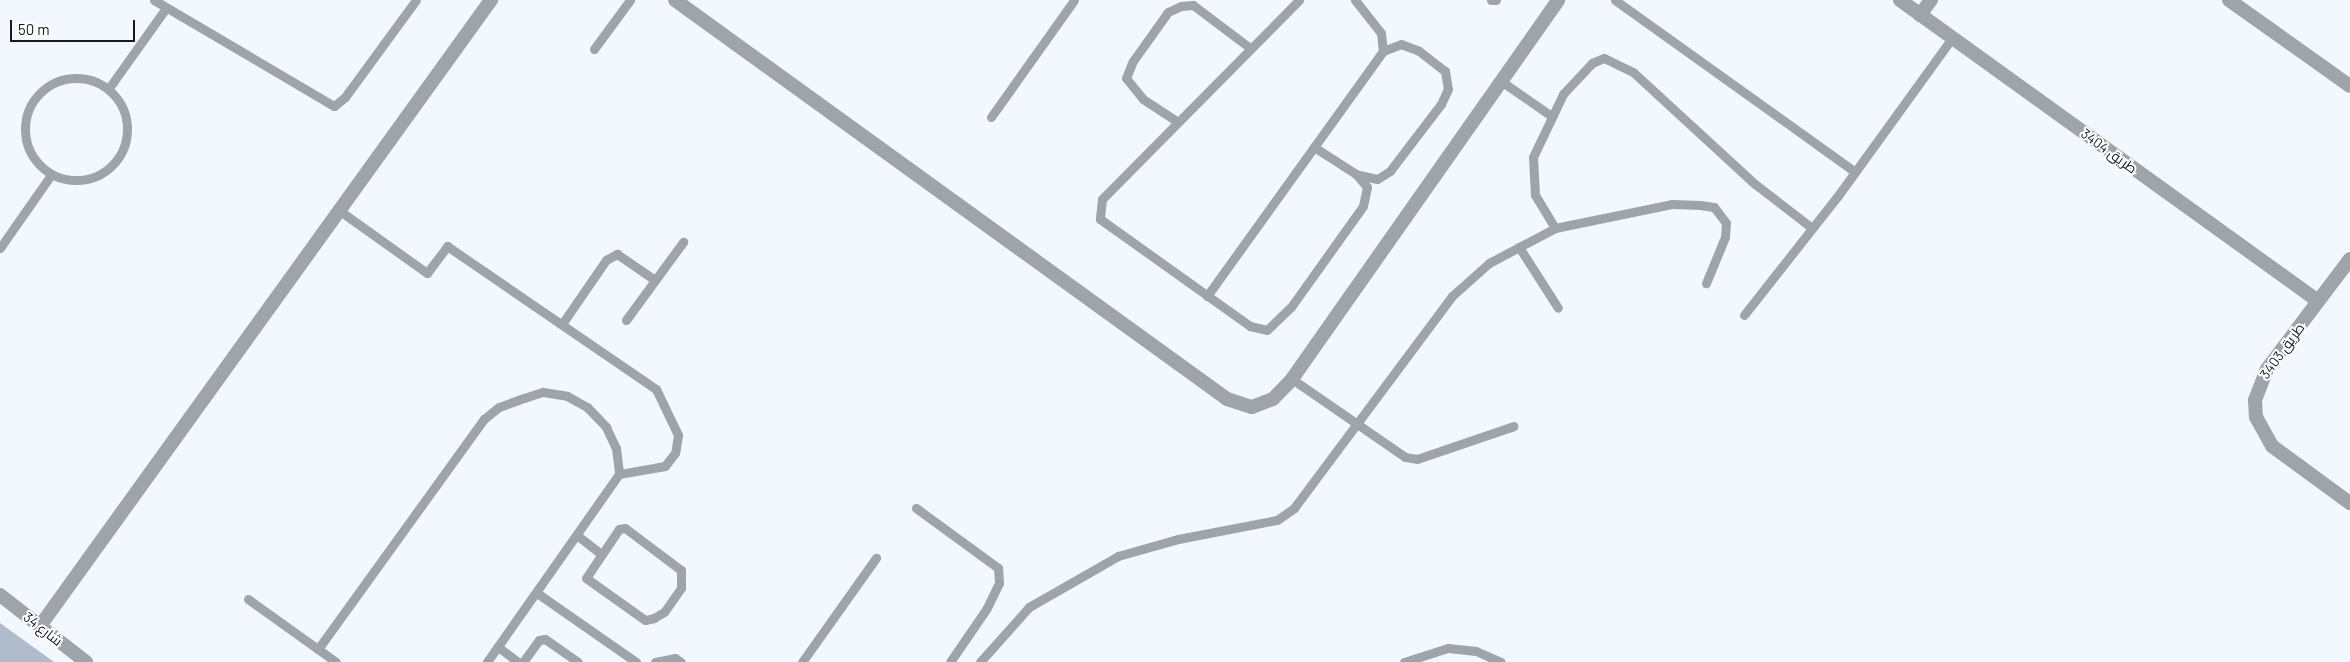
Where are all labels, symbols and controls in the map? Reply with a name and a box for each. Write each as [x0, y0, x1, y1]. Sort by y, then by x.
scale bar [12, 10, 138, 42]
text: 50 m [18, 20, 50, 38]
street label: طريق 3404 [2078, 125, 2140, 177]
street label: طريق 3403 [2256, 320, 2308, 382]
street label: شارع 34 [20, 609, 66, 649]

